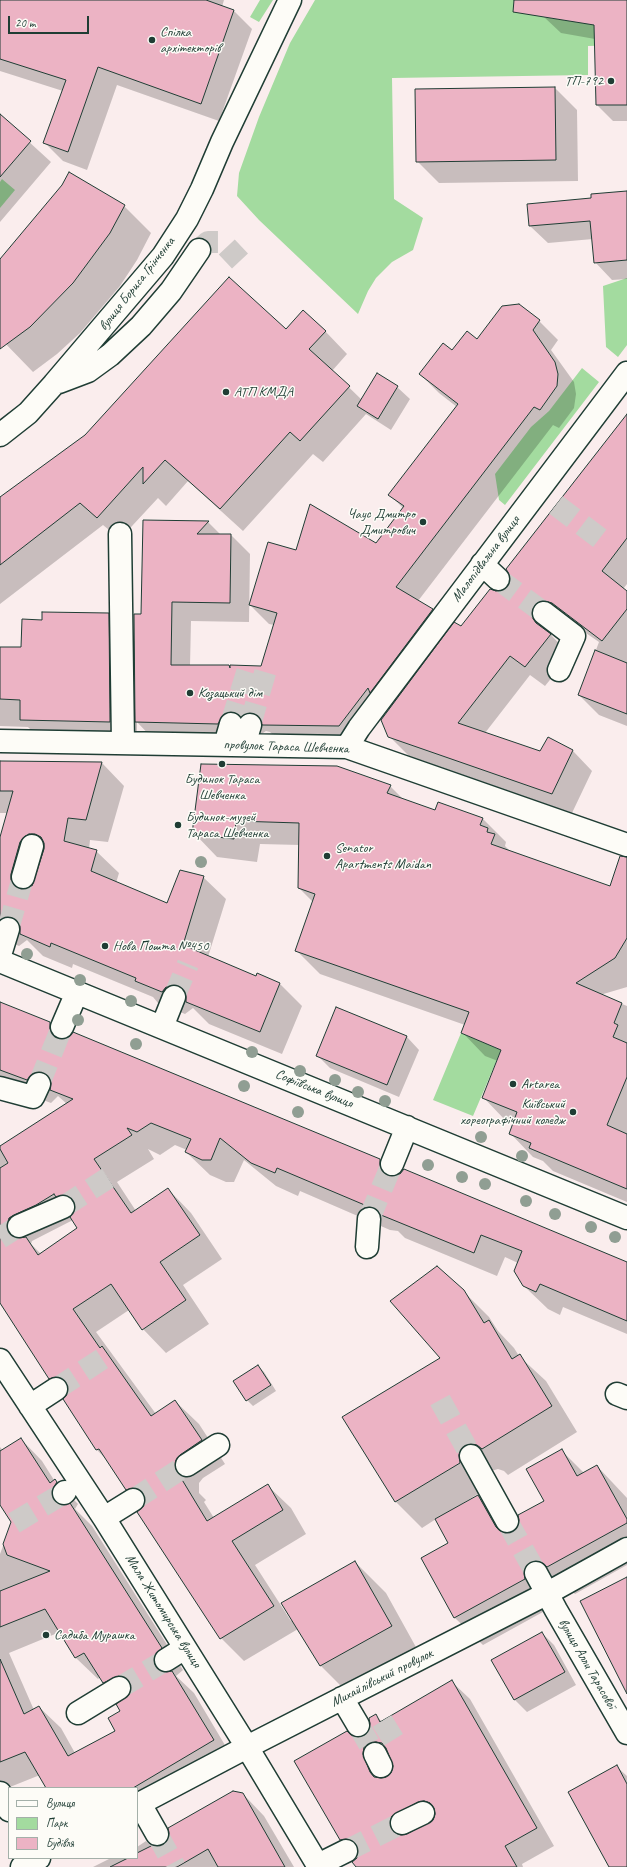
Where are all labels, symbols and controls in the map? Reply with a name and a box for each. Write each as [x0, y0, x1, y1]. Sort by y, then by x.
scale bar [10, 8, 91, 34]
text: 20 m [15, 15, 35, 31]
place label: Спілка архітекторів [160, 24, 221, 56]
marker: Спілка архітекторів [147, 35, 157, 45]
place label: ТП-792 [565, 73, 603, 89]
marker: ТП-792 [606, 76, 616, 86]
street label: вулиця Бориса Грінченка [95, 234, 179, 334]
place label: АТП КМДА [234, 384, 293, 400]
marker: АТП КМДА [221, 387, 231, 397]
place label: Чаус Дмитро Дмитрович [347, 506, 415, 538]
street label: Малопідвальна вулиця [448, 513, 524, 605]
marker: Чаус Дмитро Дмитрович [418, 517, 428, 527]
place label: Козацький дім [198, 685, 262, 701]
marker: Козацький дім [185, 688, 195, 698]
street label: провулок Тараса Шевченка [223, 736, 349, 758]
marker: Будинок Тараса Шевченка [217, 759, 227, 769]
place label: Будинок Тараса Шевченка [185, 771, 259, 804]
place label: Будинок-музей Тараса Шевченка [186, 809, 268, 842]
marker: Будинок-музей Тараса Шевченка [173, 820, 183, 830]
place label: Senator Apartments Maidan [335, 840, 431, 872]
marker: Senator Apartments Maidan [322, 851, 332, 861]
place label: Нова Пошта №450 [113, 938, 208, 954]
marker: Нова Пошта №450 [100, 941, 110, 951]
street label: Софіївська вулиця [273, 1066, 355, 1112]
place label: Artarea [521, 1076, 559, 1092]
marker: Artarea [508, 1079, 518, 1089]
place label: Київський хореографічний коледж [460, 1096, 565, 1128]
marker: Київський хореографічний коледж [568, 1107, 578, 1117]
street label: Мала Житомирська вулиця [121, 1551, 205, 1671]
street label: вулиця Алли Тарасової [554, 1616, 620, 1712]
place label: Садиба Мурашка [54, 1627, 134, 1643]
marker: Садиба Мурашка [41, 1630, 51, 1640]
street label: Михайлівський провулок [328, 1645, 436, 1711]
legend [8, 1787, 138, 1859]
text: Вулиця [46, 1795, 74, 1811]
text: Парк [46, 1815, 67, 1831]
text: Будівля [46, 1835, 74, 1851]

